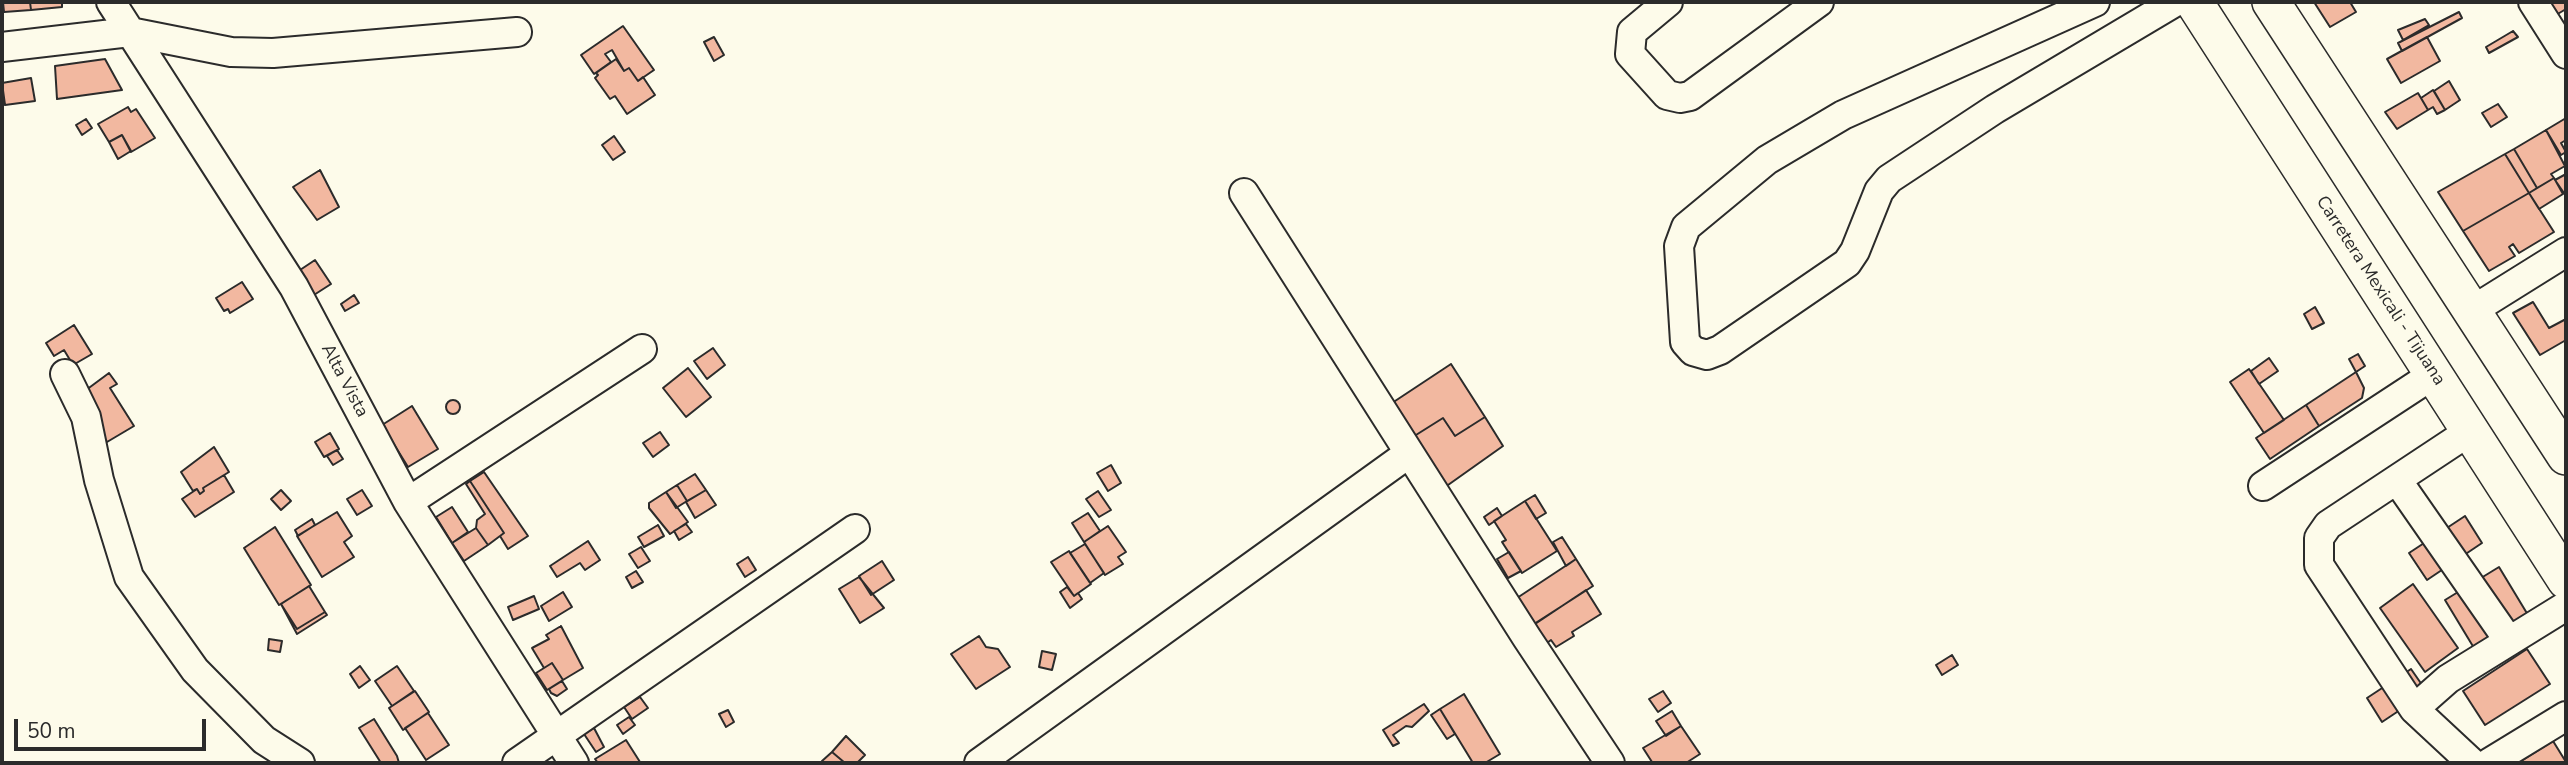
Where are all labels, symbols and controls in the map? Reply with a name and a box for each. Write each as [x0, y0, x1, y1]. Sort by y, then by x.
street label: Carretera Mexicali - Tijuana [2311, 192, 2449, 390]
street label: Alta Vista [316, 341, 372, 421]
scale bar [18, 706, 210, 750]
text: 50 m [27, 717, 76, 745]

